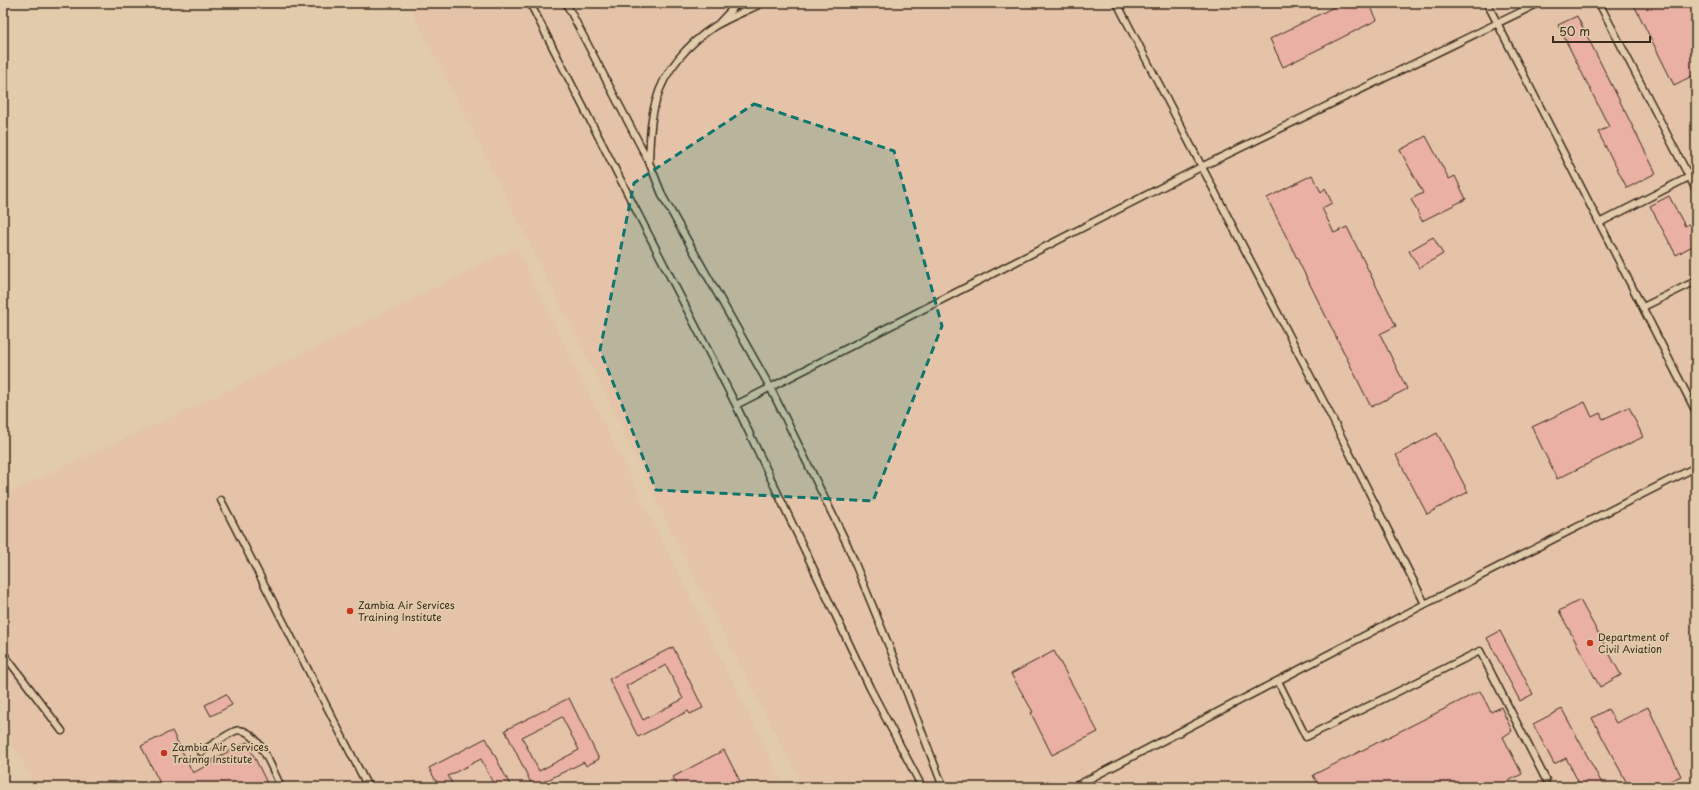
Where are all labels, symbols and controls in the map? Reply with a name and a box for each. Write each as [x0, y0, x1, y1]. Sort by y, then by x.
scale bar [1553, 18, 1650, 44]
text: 50 m [1559, 22, 1590, 40]
place label: Zambia Air Services Training Institute [358, 597, 455, 624]
marker: Zambia Air Services Training Institute [345, 606, 355, 616]
place label: Department of Civil Aviation [1598, 629, 1670, 656]
marker: Department of Civil Aviation [1585, 638, 1595, 648]
place label: Zambia Air Services Trainng Institute [172, 739, 269, 766]
marker: Zambia Air Services Trainng Institute [159, 748, 169, 758]

